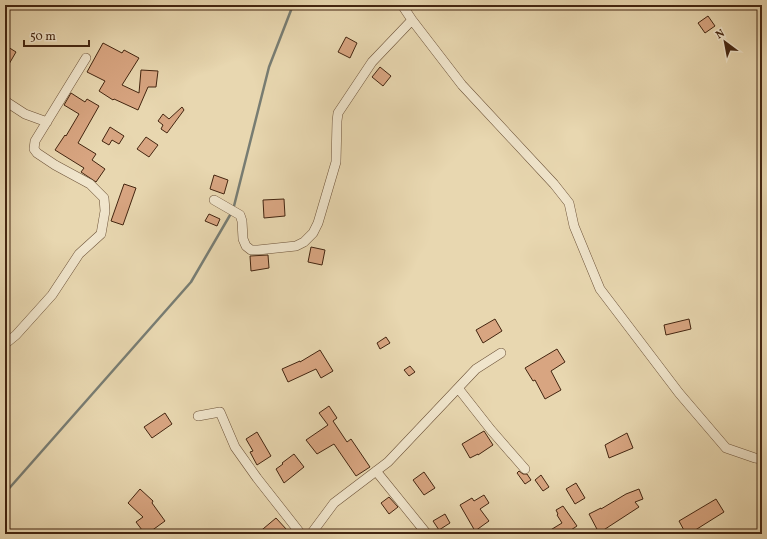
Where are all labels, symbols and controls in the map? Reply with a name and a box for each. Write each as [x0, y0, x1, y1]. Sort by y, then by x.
scale bar [24, 22, 89, 48]
north arrow [705, 22, 745, 62]
text: N [713, 26, 728, 43]
text: 50 m [30, 29, 56, 45]

